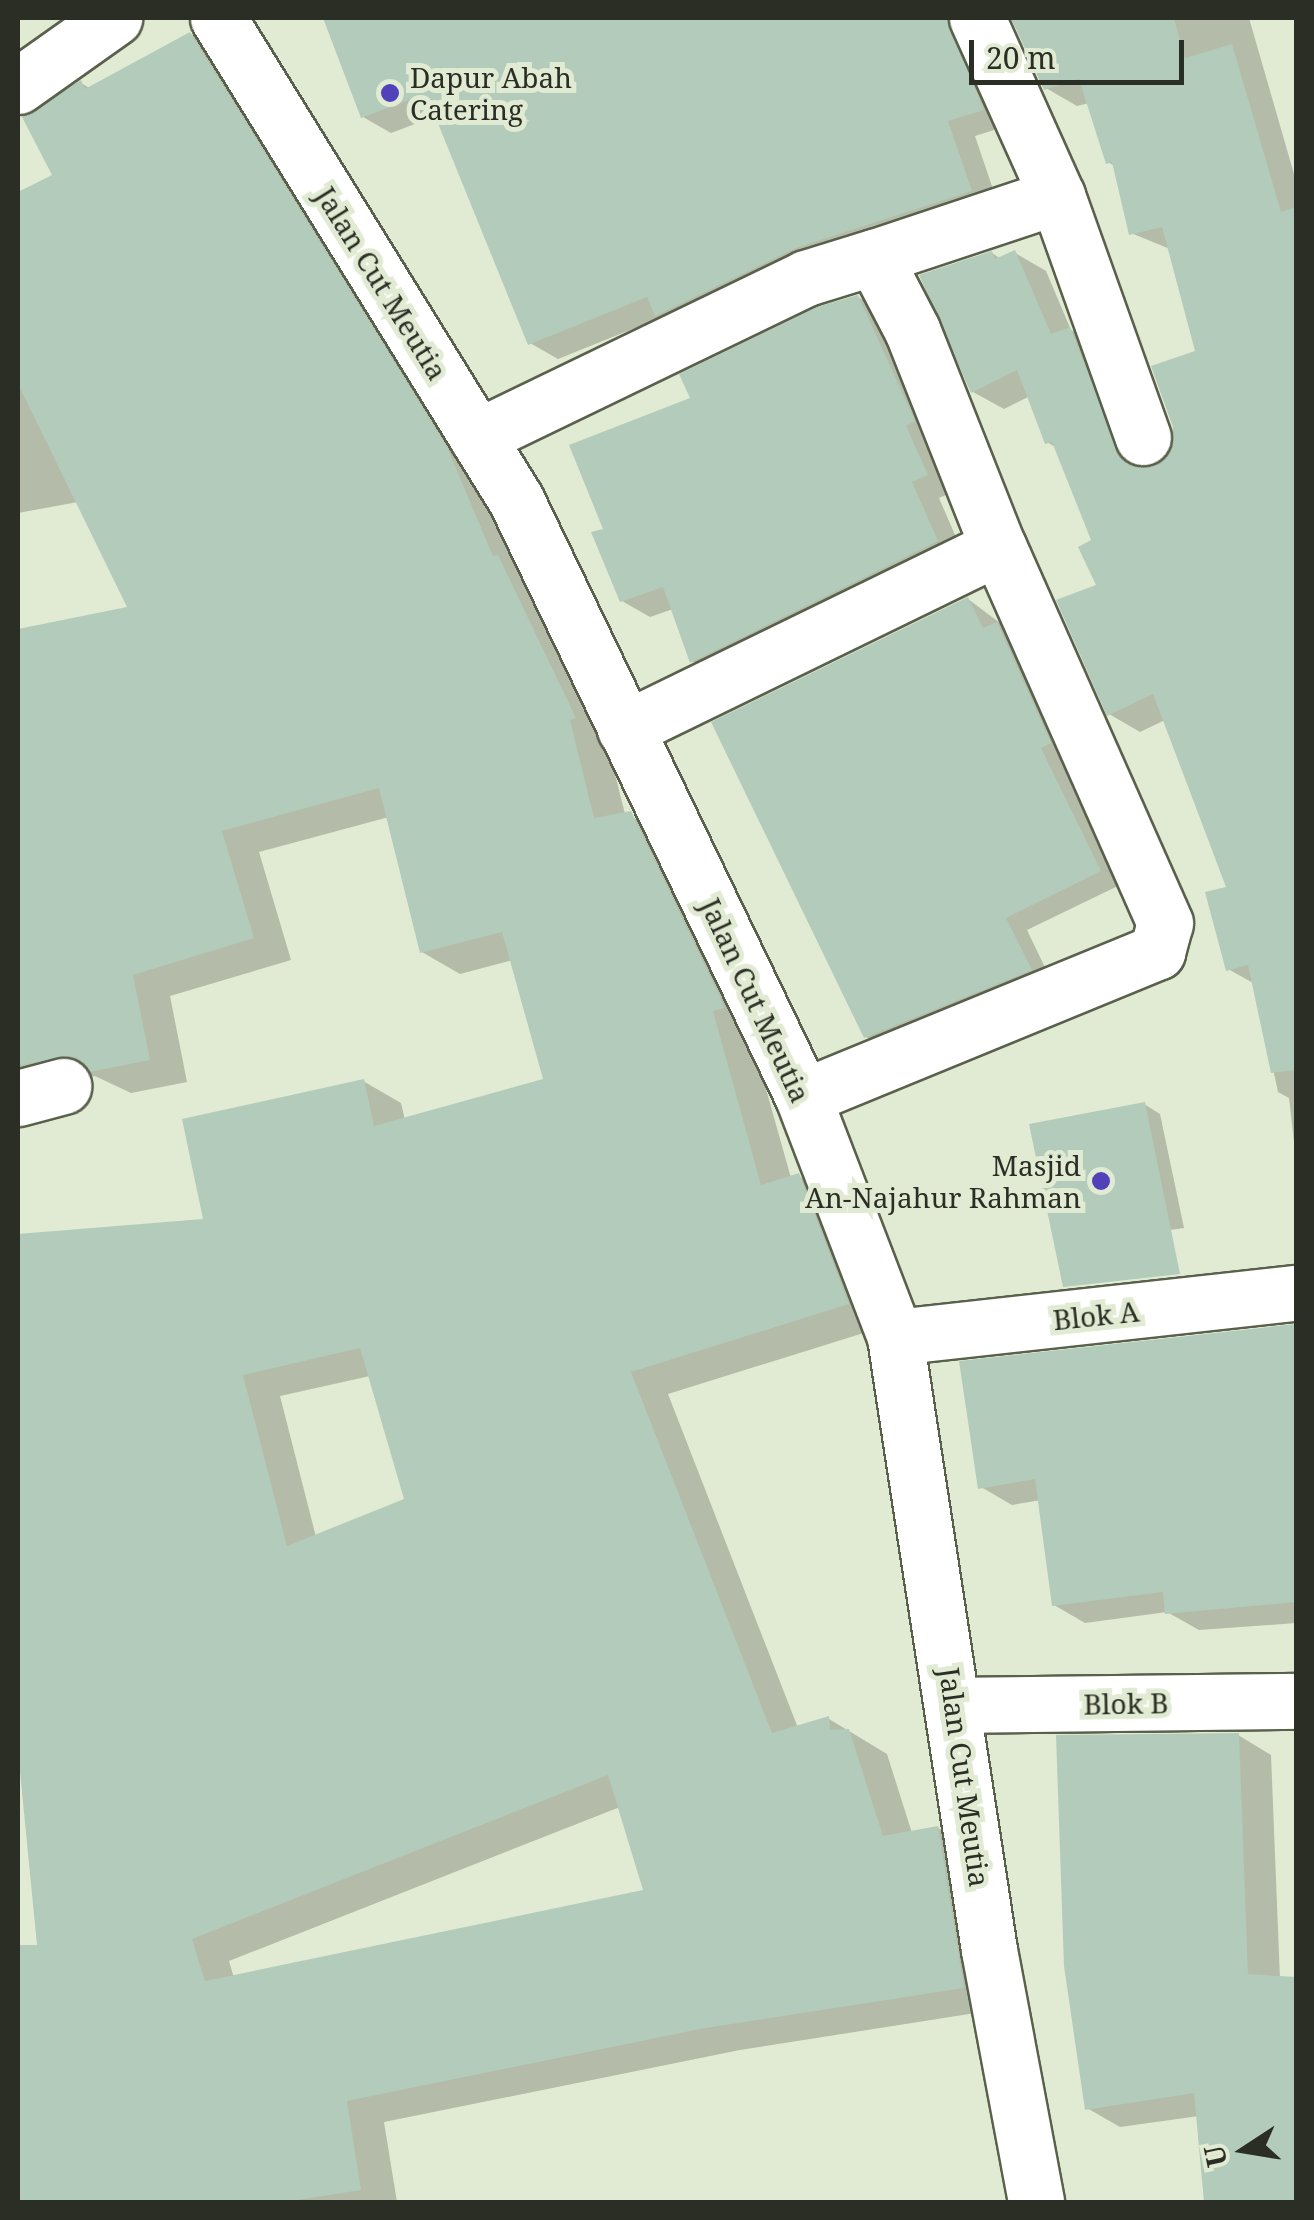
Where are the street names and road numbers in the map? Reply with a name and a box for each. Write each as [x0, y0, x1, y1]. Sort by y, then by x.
street label: Jalan Cut Meutia [309, 180, 455, 386]
street label: Jalan Cut Meutia [694, 893, 818, 1107]
street label: Blok A [1051, 1294, 1141, 1336]
street label: Jalan Cut Meutia [933, 1665, 997, 1889]
street label: Blok B [1083, 1685, 1169, 1721]

